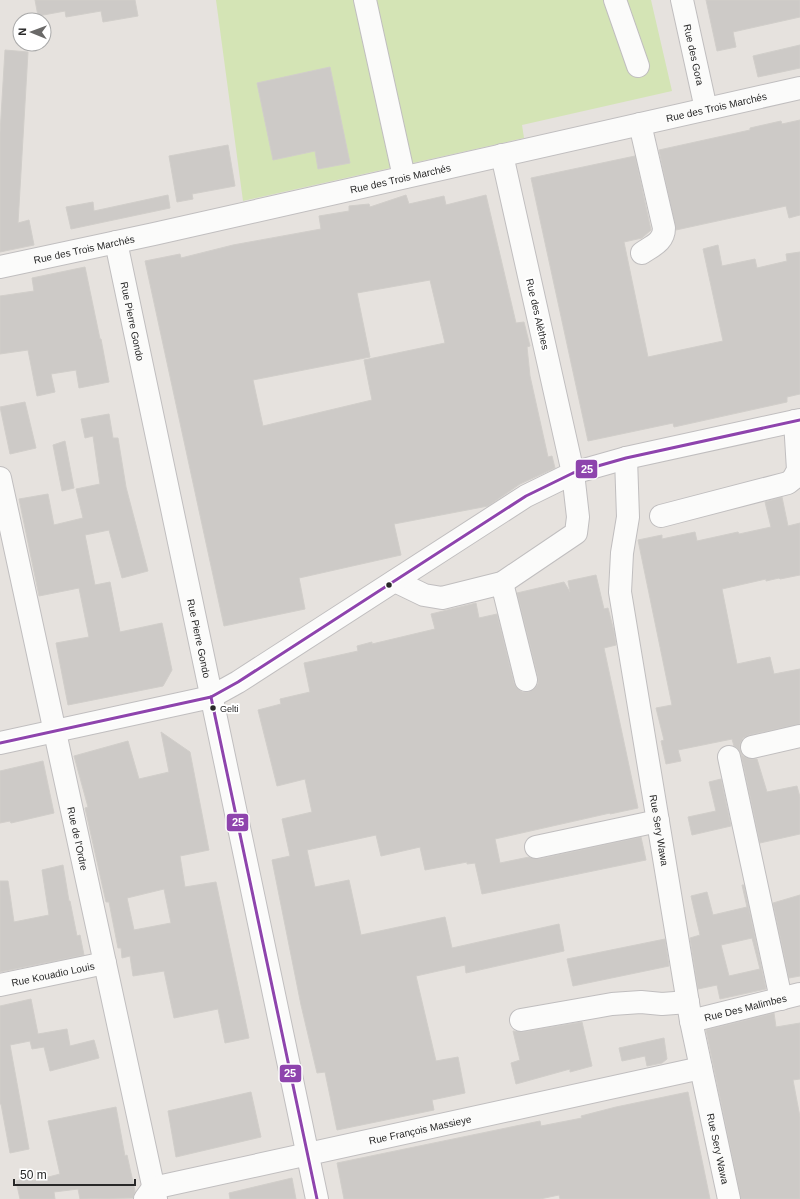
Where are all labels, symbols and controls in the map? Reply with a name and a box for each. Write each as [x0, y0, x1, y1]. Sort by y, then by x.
north arrow [12, 12, 52, 52]
street label: Rue des Gora [681, 23, 706, 87]
text: N [16, 28, 28, 36]
street label: Rue des Trois Marchés [665, 91, 768, 124]
street label: Rue des Trois Marchés [349, 162, 452, 196]
street label: Rue des Trois Marchés [33, 233, 136, 266]
street label: Rue des Alèthes [524, 277, 551, 351]
street label: Rue Pierre Gondo [118, 281, 146, 362]
line badge: 25 [575, 459, 598, 479]
text: 25 [581, 463, 593, 475]
unlabelled marker [384, 580, 394, 590]
street label: Rue Pierre Gondo [185, 598, 213, 679]
marker: Gelti [208, 703, 218, 713]
place label: Gelti [220, 704, 239, 714]
street label: Rue Sery Wawa [648, 794, 670, 867]
street label: Rue de l'Ordre [65, 806, 90, 872]
line badge: 25 [226, 813, 249, 832]
text: 25 [232, 816, 244, 828]
street label: Rue Kouadio Louis [10, 960, 95, 988]
street label: Rue Des Malimbes [703, 993, 788, 1024]
line badge: 25 [279, 1064, 302, 1083]
text: 25 [284, 1067, 296, 1079]
street label: Rue Sery Wawa [705, 1112, 731, 1186]
street label: Rue François Massieye [368, 1113, 473, 1147]
scale bar [14, 1161, 135, 1187]
text: 50 m [20, 1168, 47, 1182]

